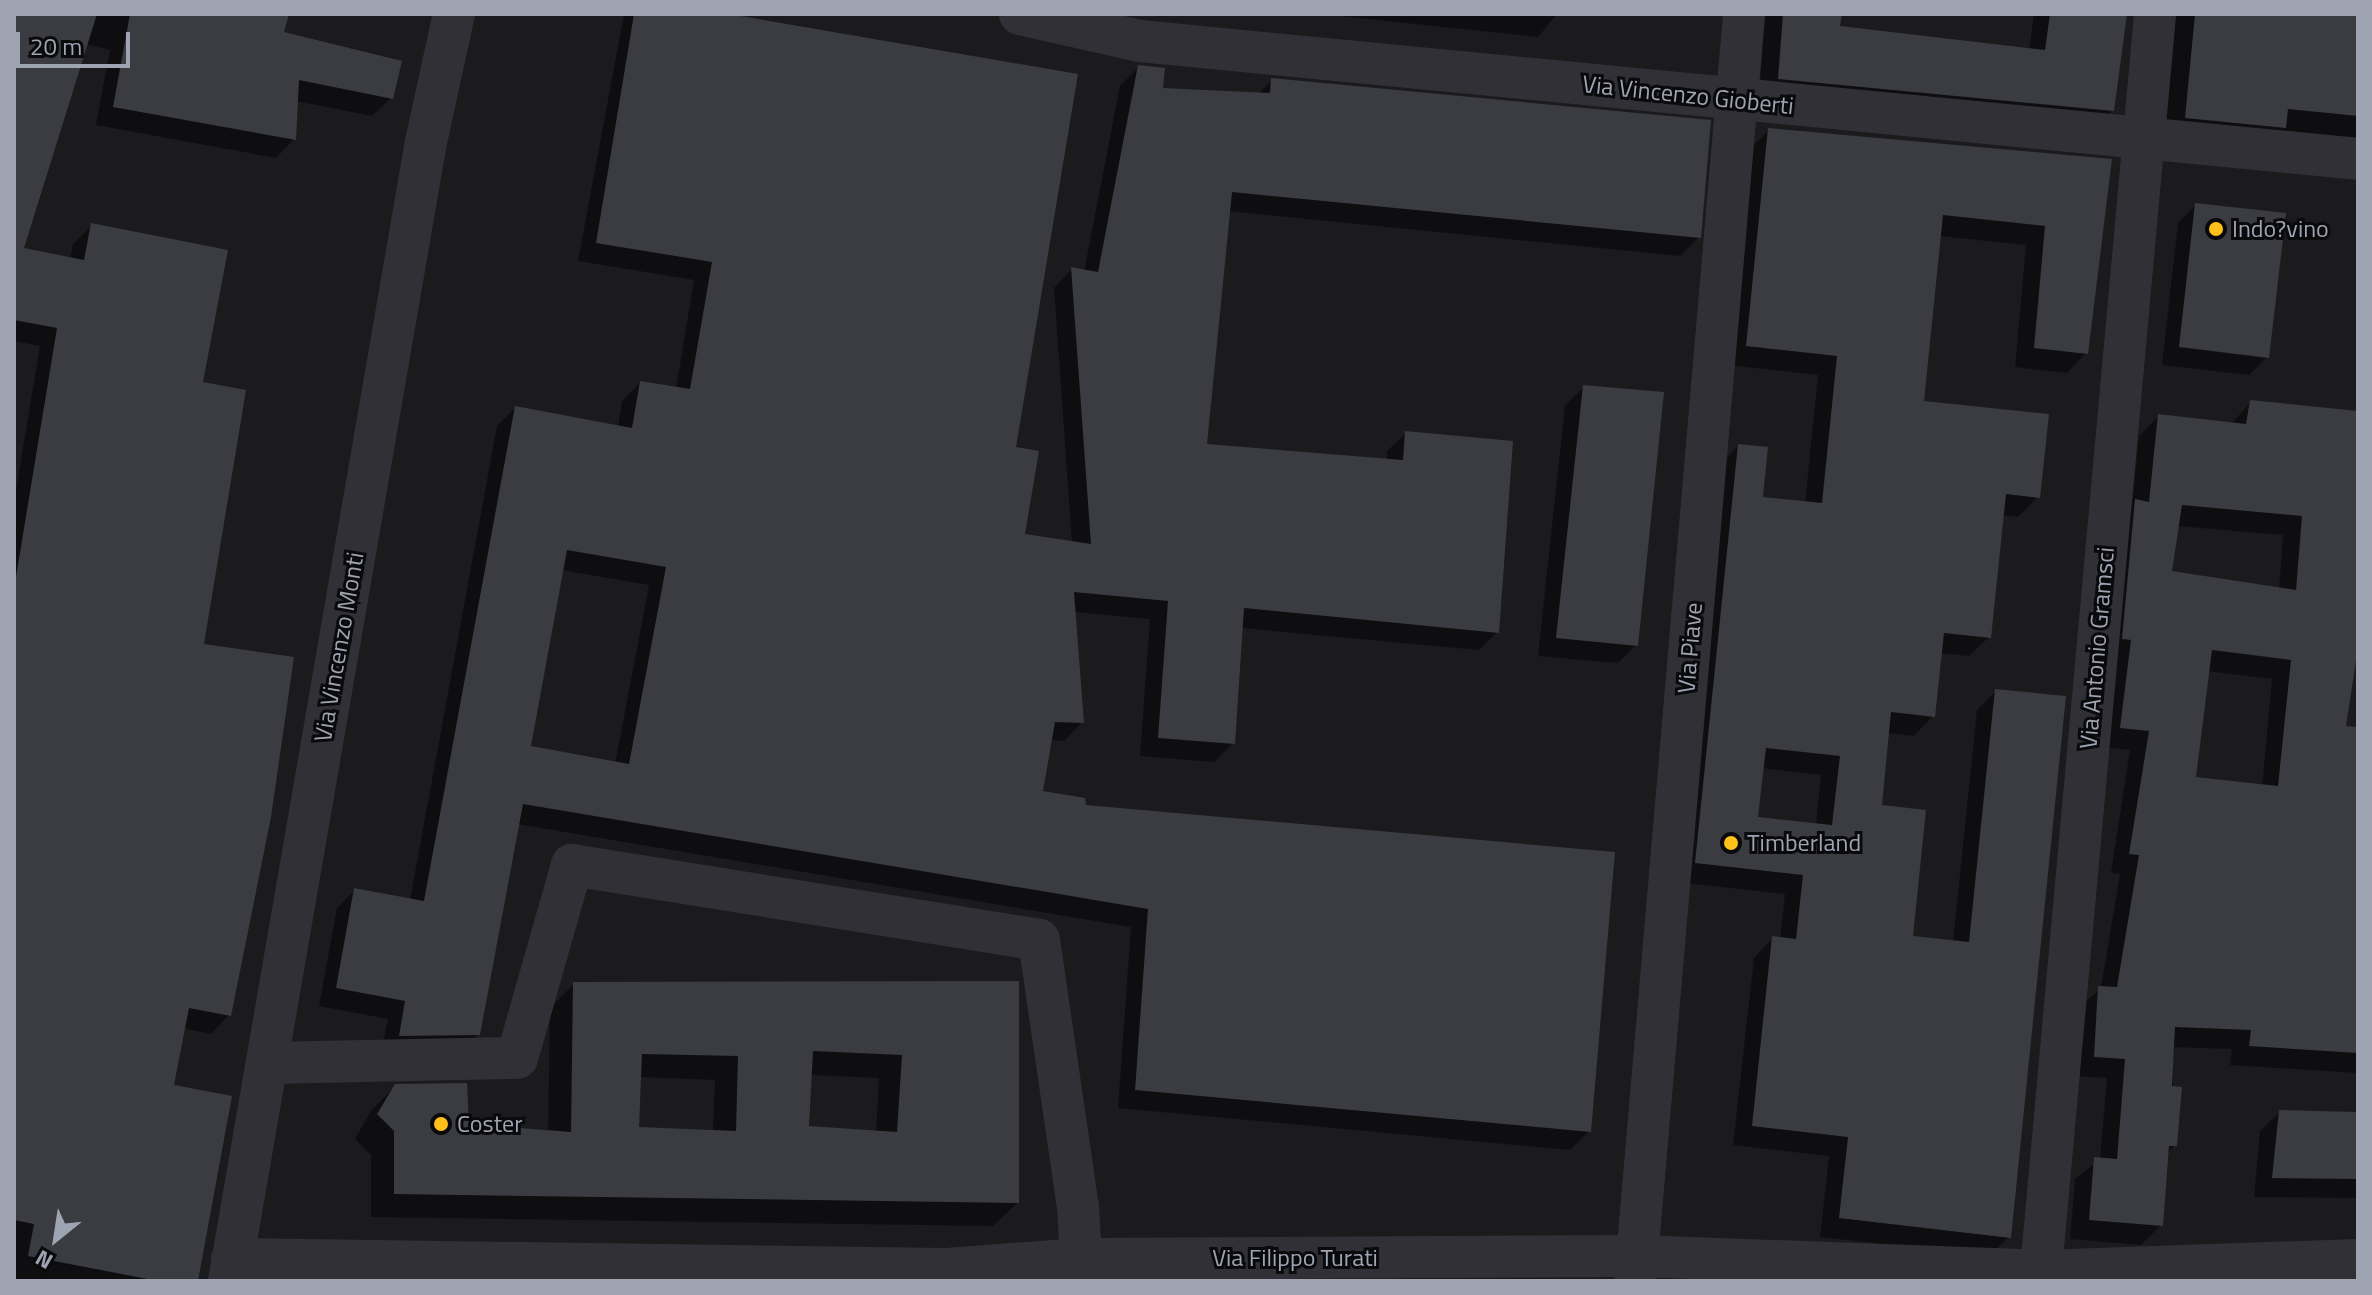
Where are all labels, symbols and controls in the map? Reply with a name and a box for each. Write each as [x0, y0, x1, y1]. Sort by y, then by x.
scale bar [20, 16, 134, 66]
text: 20 m [30, 28, 82, 64]
street label: Via Vincenzo Gioberti [1581, 70, 1795, 120]
place label: Indo?vino [2232, 215, 2329, 243]
marker: Indo?vino [2207, 220, 2225, 238]
street label: Via Antonio Gramsci [2074, 546, 2120, 750]
street label: Via Vincenzo Monti [308, 550, 370, 744]
street label: Via Piave [1672, 601, 1708, 695]
place label: Timberland [1747, 829, 1861, 857]
marker: Timberland [1722, 834, 1740, 852]
place label: Coster [457, 1110, 522, 1138]
marker: Coster [432, 1115, 450, 1133]
north arrow [16, 1199, 96, 1279]
text: N [29, 1241, 59, 1278]
street label: Via Filippo Turati [1212, 1244, 1378, 1272]

